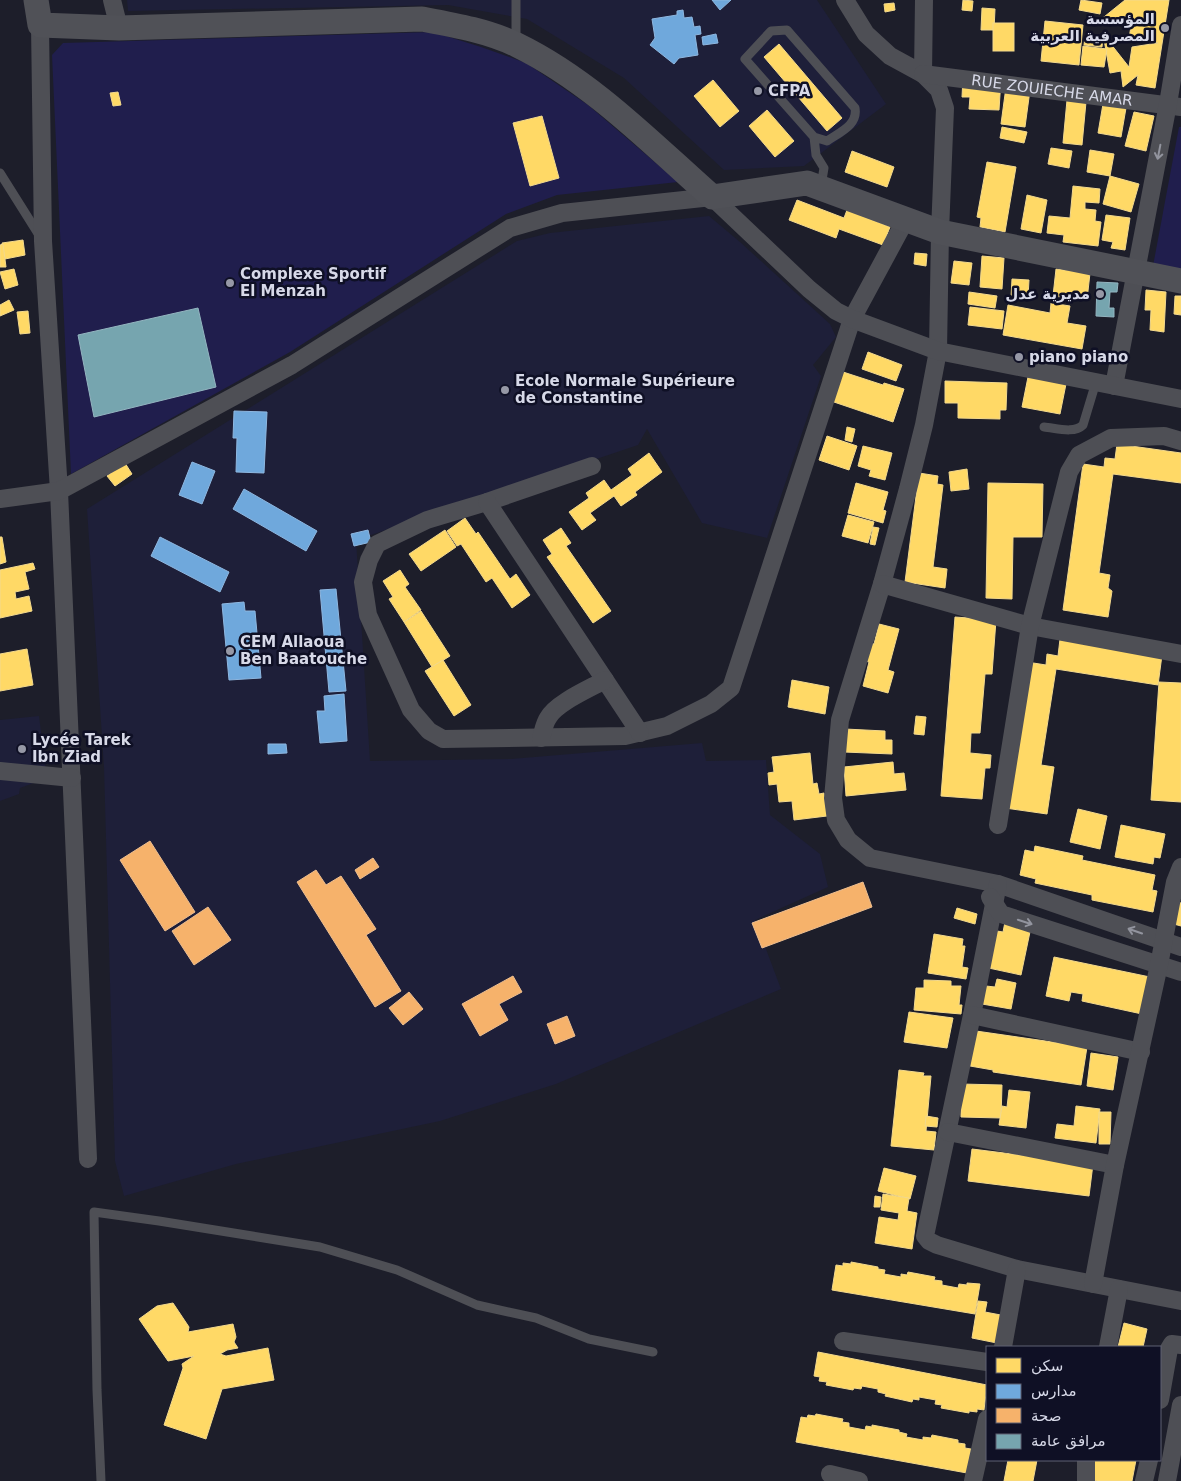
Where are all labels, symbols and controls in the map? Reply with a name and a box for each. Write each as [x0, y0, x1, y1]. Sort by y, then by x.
place label: المؤسسة المصرفية العربية [1030, 10, 1155, 45]
marker: المؤسسة المصرفية العربية [1159, 22, 1171, 34]
street label: RUE ZOUIECHE AMAR [970, 71, 1134, 110]
place label: CFPA [768, 82, 811, 100]
marker: CFPA [752, 85, 764, 97]
one-way arrow [1154, 144, 1163, 160]
place label: Complexe Sportif El Menzah [240, 265, 387, 300]
marker: Complexe Sportif El Menzah [224, 277, 236, 289]
place label: مديرية عدل [1005, 285, 1090, 303]
marker: مديرية عدل [1094, 288, 1106, 300]
place label: piano piano [1029, 348, 1128, 366]
marker: piano piano [1013, 351, 1025, 363]
place label: Ecole Normale Supérieure de Constantine [515, 372, 735, 407]
marker: Ecole Normale Supérieure de Constantine [499, 384, 511, 396]
place label: CEM Allaoua Ben Baatouche [240, 633, 367, 668]
marker: CEM Allaoua Ben Baatouche [224, 645, 236, 657]
place label: Lycée Tarek Ibn Ziad [32, 731, 132, 766]
marker: Lycée Tarek Ibn Ziad [16, 743, 28, 755]
one-way arrow [1017, 918, 1033, 927]
one-way arrow [1128, 926, 1143, 935]
legend [986, 1346, 1161, 1461]
text: سكن [1031, 1357, 1063, 1375]
text: مدارس [1031, 1382, 1077, 1400]
text: صحة [1031, 1407, 1061, 1425]
text: مرافق عامة [1031, 1432, 1106, 1450]

